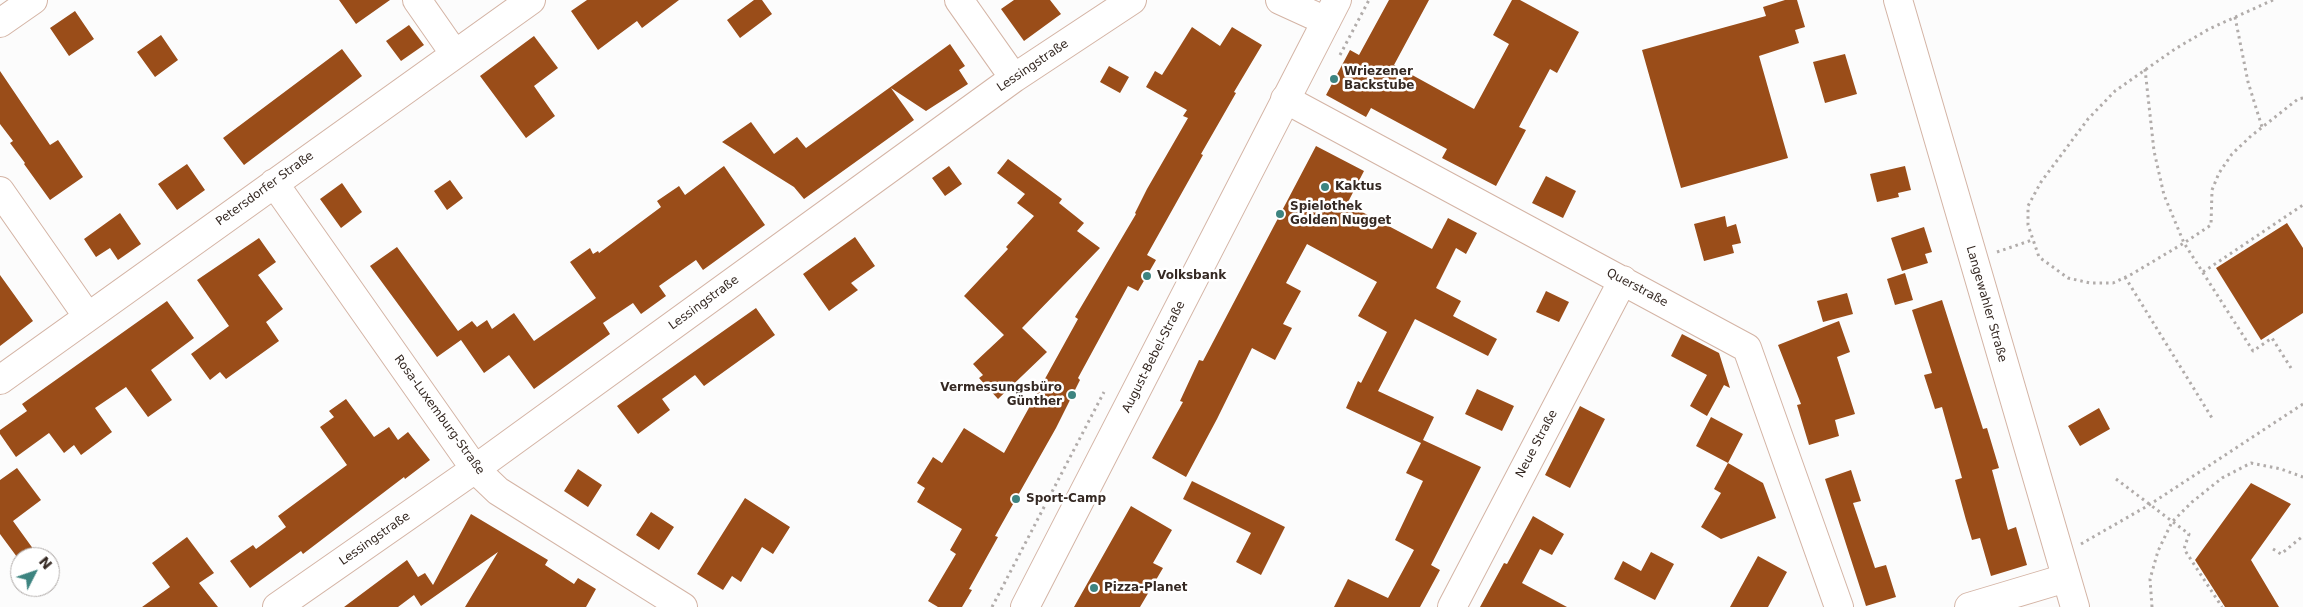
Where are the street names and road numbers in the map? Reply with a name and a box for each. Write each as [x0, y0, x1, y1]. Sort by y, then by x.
street label: Lessingstraße [995, 37, 1071, 95]
street label: Petersdorfer Straße [213, 149, 317, 229]
street label: Langewahler Straße [1962, 244, 2010, 364]
street label: Querstraße [1604, 266, 1670, 310]
street label: Lessingstraße [666, 273, 742, 333]
street label: August-Bebel-Straße [1119, 299, 1189, 415]
street label: Rosa-Luxemburg-Straße [391, 352, 487, 478]
street label: Neue Straße [1513, 408, 1561, 480]
street label: Lessingstraße [337, 509, 413, 569]

